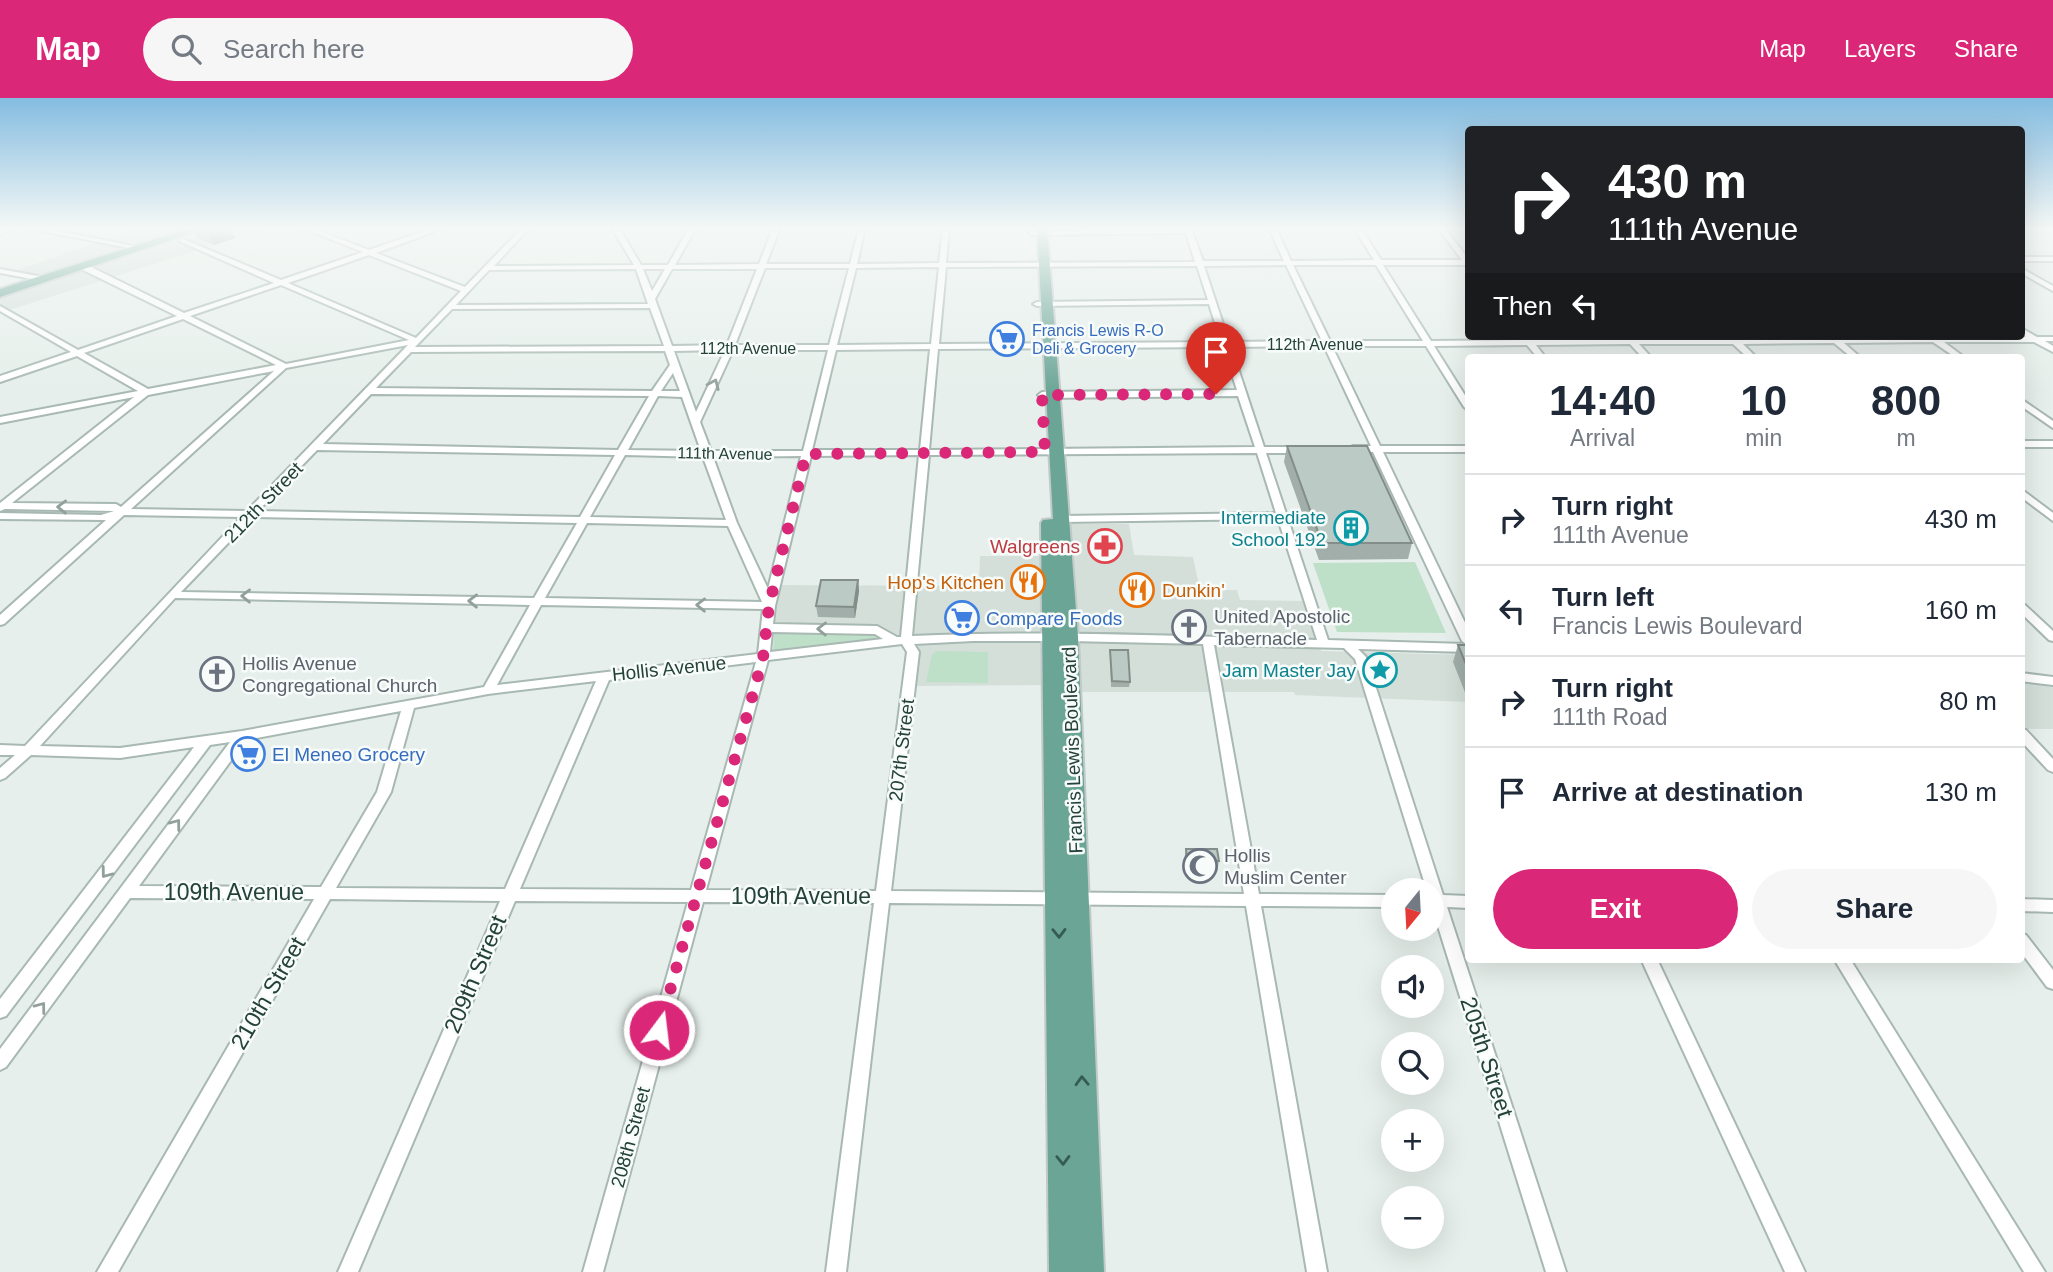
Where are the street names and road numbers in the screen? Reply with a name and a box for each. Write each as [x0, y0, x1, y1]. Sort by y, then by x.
street label: 112th Avenue [1267, 336, 1363, 353]
street label: 112th Avenue [700, 340, 796, 357]
street label: 111th Avenue [677, 444, 773, 463]
street label: 212th Street [220, 457, 307, 547]
street label: Francis Lewis Boulevard [1058, 646, 1087, 854]
street label: Hollis Avenue [611, 652, 727, 685]
street label: 207th Street [885, 697, 918, 803]
street label: 109th Avenue [164, 879, 304, 905]
street label: 109th Avenue [731, 883, 871, 909]
street label: 209th Street [439, 911, 512, 1037]
street label: 210th Street [225, 932, 311, 1054]
street label: 205th Street [1455, 993, 1519, 1121]
street label: 208th Street [607, 1084, 654, 1190]

